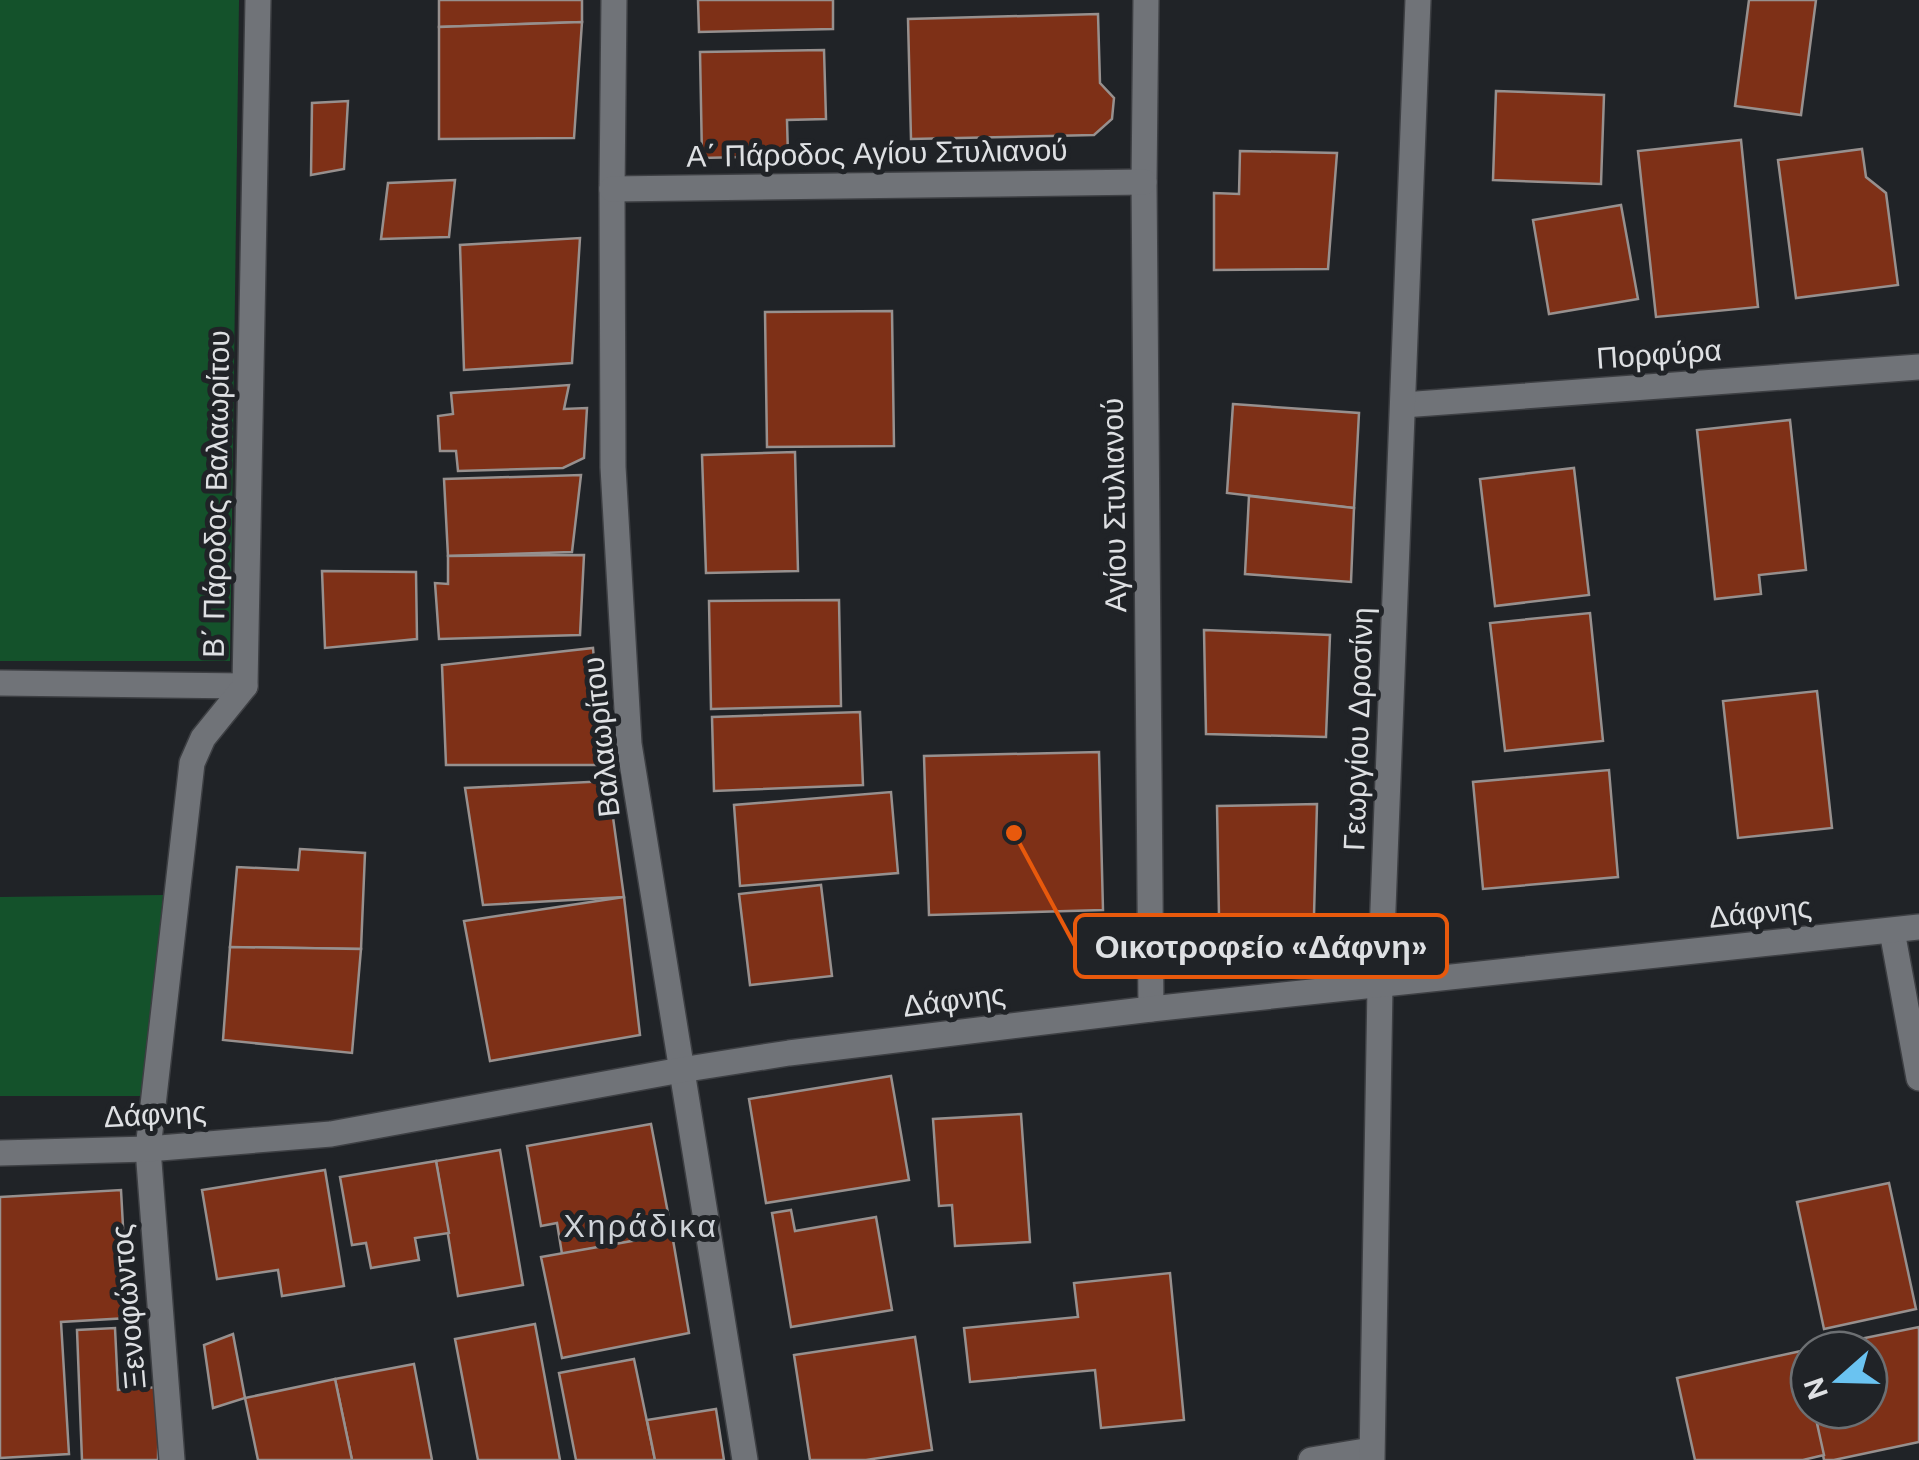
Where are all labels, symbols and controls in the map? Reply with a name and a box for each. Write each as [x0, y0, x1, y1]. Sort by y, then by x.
street label: Α΄ Πάροδος Αγίου Στυλιανού [686, 130, 1068, 176]
street label: Β΄ Πάροδος Βαλαωρίτου [194, 330, 238, 658]
street label: Πορφύρα [1595, 330, 1723, 378]
street label: Αγίου Στυλιανού [1093, 397, 1135, 613]
street label: Γεωργίου Δροσίνη [1334, 607, 1382, 851]
street label: Βαλαωρίτου [573, 655, 629, 819]
street label: Δάφνης [1707, 887, 1813, 937]
callout: Οικοτροφείο «Δάφνη» [1075, 915, 1447, 977]
text: Οικοτροφείο «Δάφνη» [1095, 926, 1427, 968]
street label: Δάφνης [901, 974, 1007, 1026]
street label: Δάφνης [103, 1092, 207, 1136]
district label: Χηράδικα [564, 1205, 718, 1247]
street label: Ξενοφώντος [101, 1223, 155, 1391]
north arrow [1789, 1330, 1889, 1430]
text: N [1795, 1372, 1837, 1404]

